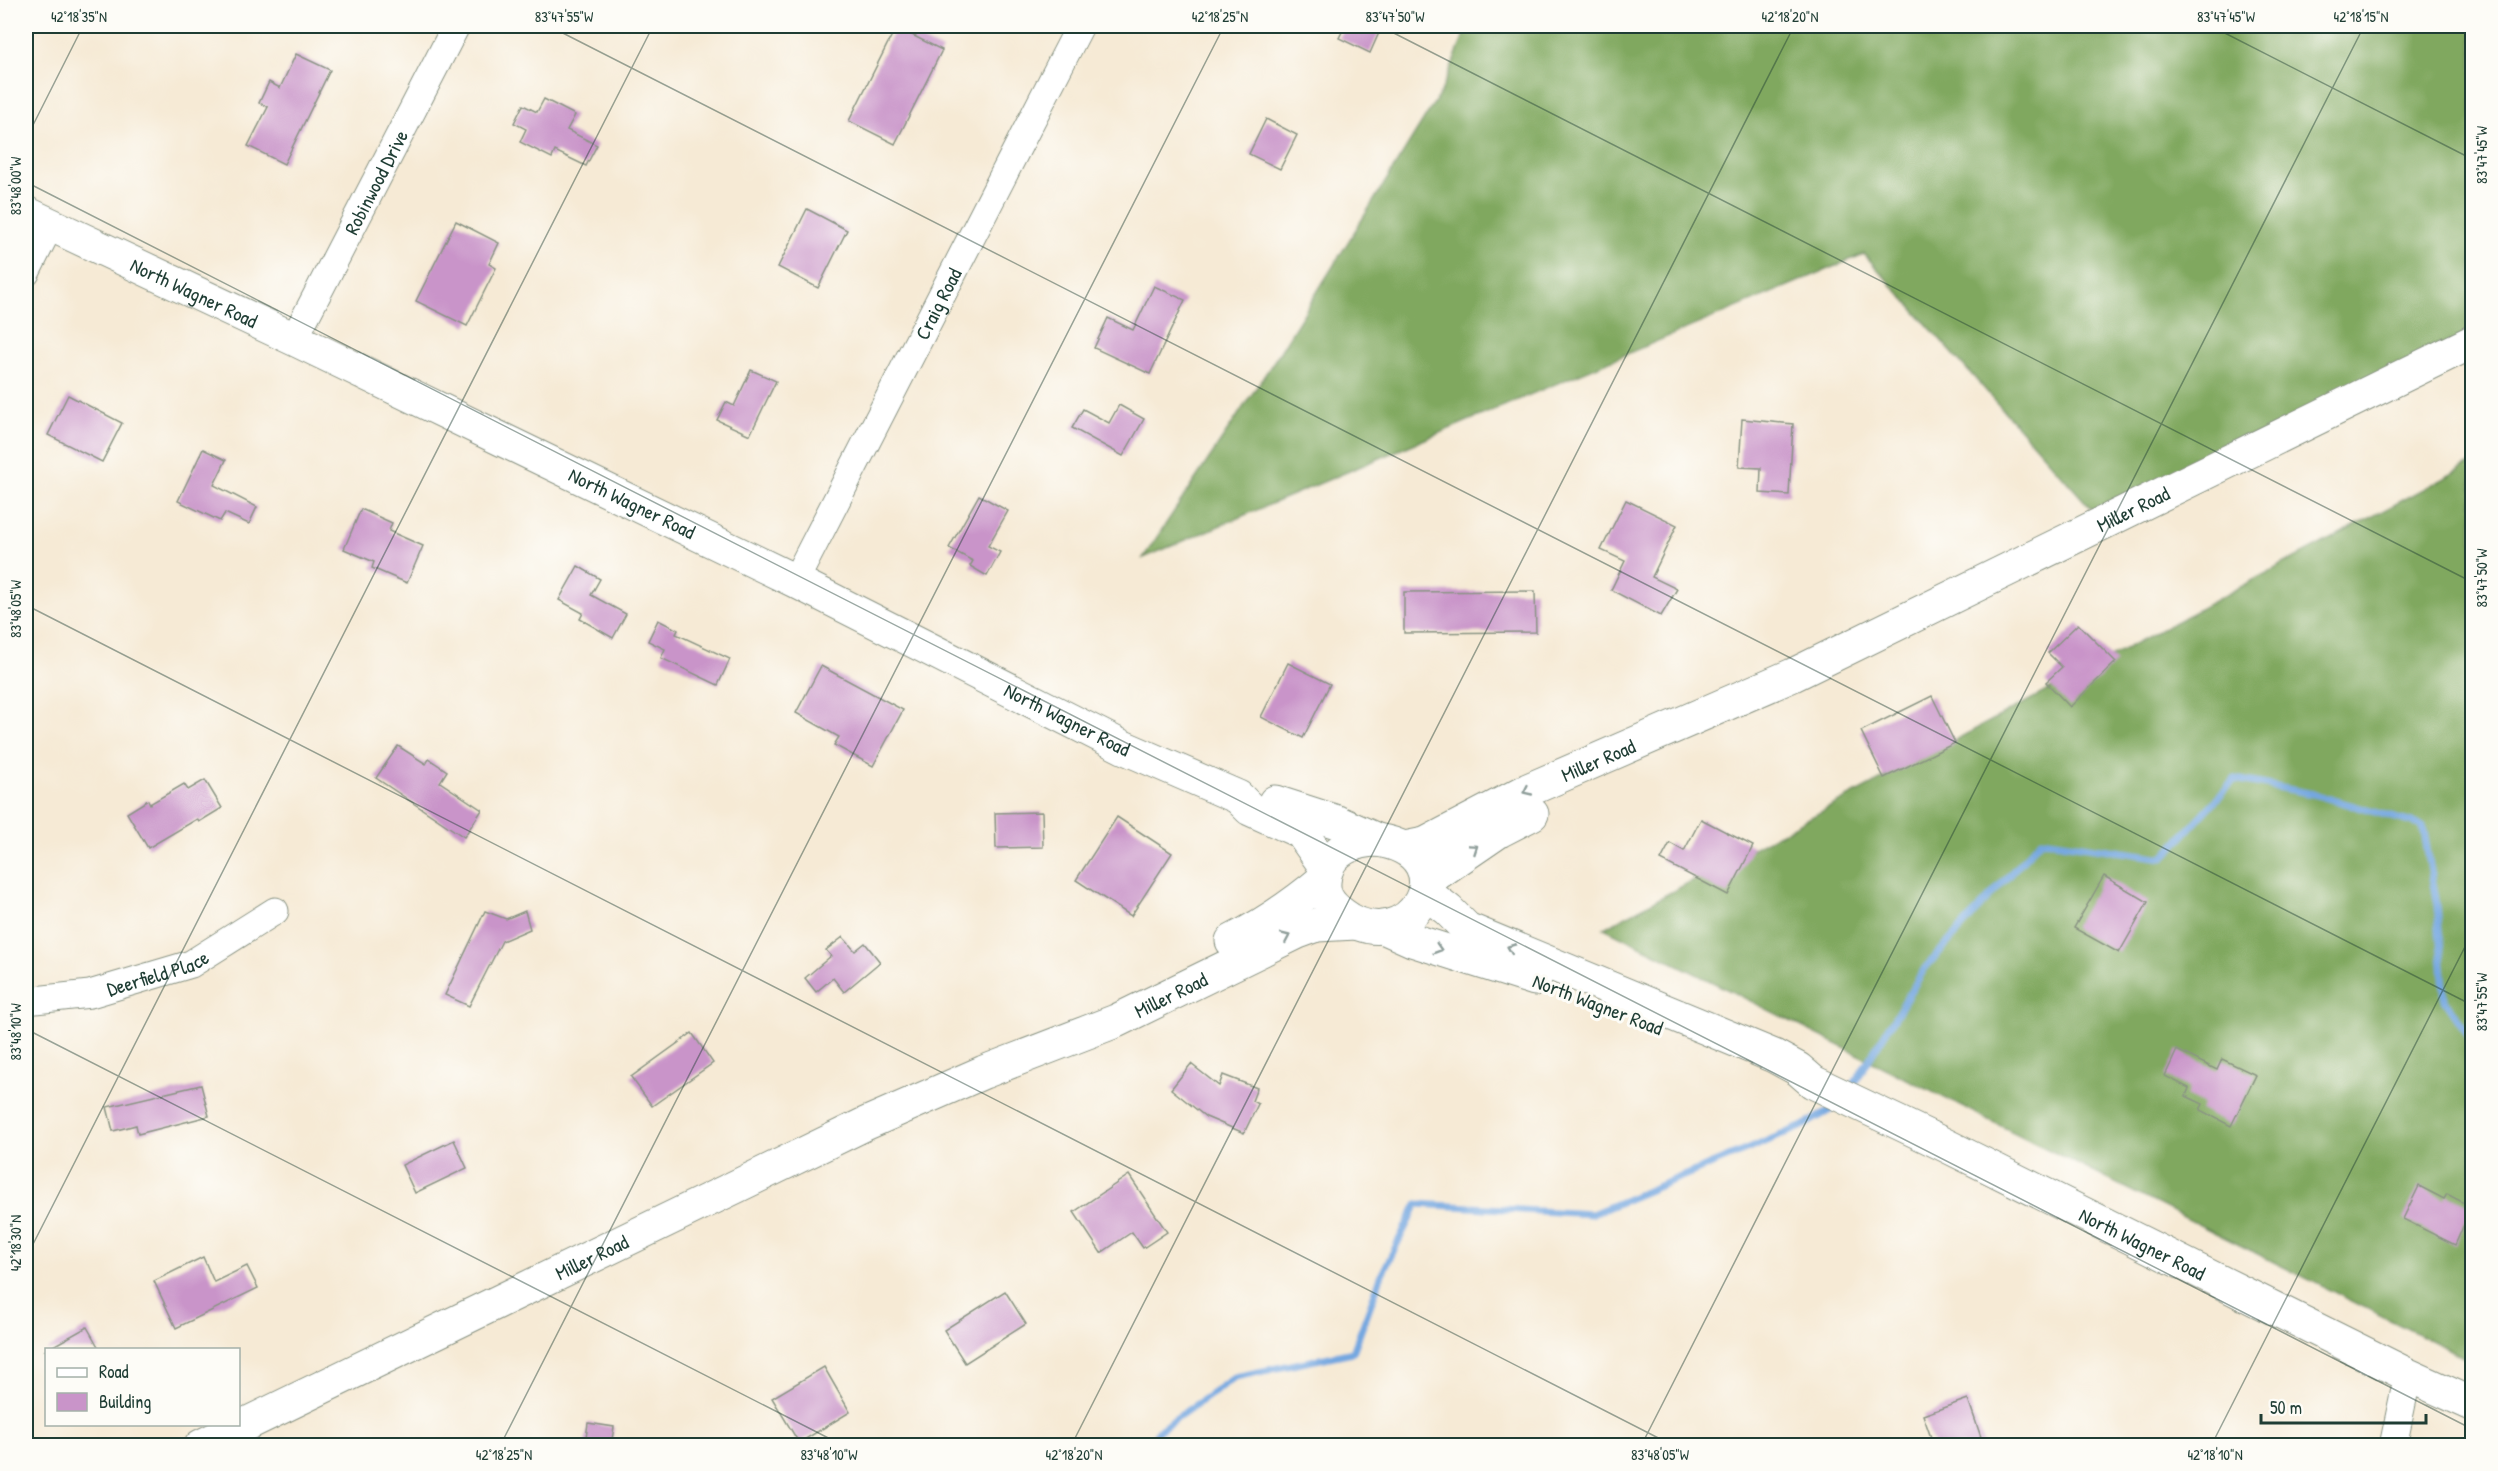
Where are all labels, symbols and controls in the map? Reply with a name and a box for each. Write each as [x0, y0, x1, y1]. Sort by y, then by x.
text: 42°18'35"N [51, 6, 107, 27]
text: 83°47'55"W [535, 6, 594, 27]
text: 42°18'25"N [1192, 6, 1248, 27]
text: 83°47'50"W [1365, 6, 1425, 27]
text: 42°18'20"N [1762, 6, 1818, 27]
text: 83°47'45"W [2197, 6, 2256, 27]
text: 42°18'15"N [2334, 6, 2388, 27]
street label: Robinwood Drive [337, 125, 414, 239]
text: 83°47'45"W [2471, 125, 2492, 184]
text: 83°48'00"W [5, 156, 26, 215]
street label: North Wagner Road [126, 251, 262, 334]
street label: Craig Road [908, 263, 967, 344]
street label: North Wagner Road [565, 460, 700, 545]
street label: Miller Road [2092, 479, 2174, 538]
text: 83°47'50"W [2471, 548, 2492, 608]
text: 83°48'05"W [5, 579, 26, 638]
street label: North Wagner Road [1000, 676, 1135, 762]
street label: Miller Road [1557, 732, 1639, 788]
one-way arrow [1523, 784, 1534, 796]
one-way arrow [1468, 844, 1479, 855]
one-way arrow [1280, 932, 1291, 944]
one-way arrow [1432, 941, 1443, 954]
street label: Deerfield Place [103, 943, 213, 1002]
one-way arrow [1506, 943, 1517, 956]
street label: Miller Road [1129, 965, 1212, 1024]
street label: North Wagner Road [1529, 967, 1667, 1041]
text: 83°47'55"W [2471, 972, 2492, 1031]
text: 83°48'10"W [5, 1003, 26, 1061]
street label: North Wagner Road [2075, 1200, 2210, 1286]
text: 42°18'30"N [5, 1215, 26, 1271]
street label: Miller Road [550, 1227, 633, 1286]
legend [45, 1348, 240, 1426]
text: Road [99, 1359, 129, 1384]
scale bar [2261, 1387, 2426, 1425]
text: Building [99, 1389, 151, 1414]
text: 50 m [2270, 1395, 2302, 1420]
text: 42°18'25"N [476, 1444, 532, 1465]
text: 83°48'10"W [800, 1444, 858, 1465]
text: 42°18'20"N [1046, 1444, 1102, 1465]
text: 83°48'05"W [1631, 1444, 1690, 1465]
text: 42°18'10"N [2187, 1444, 2243, 1465]

